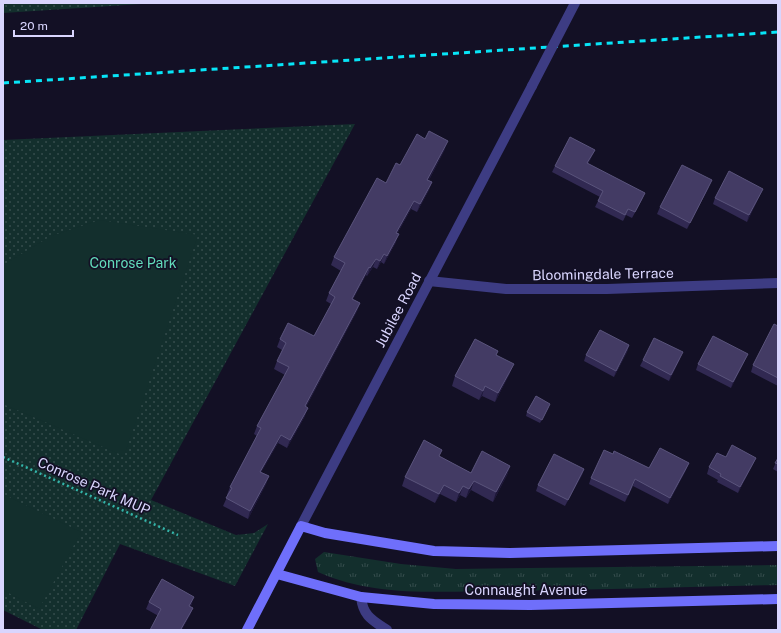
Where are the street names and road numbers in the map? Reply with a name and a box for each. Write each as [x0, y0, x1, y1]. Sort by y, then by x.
street label: Bloomingdale Terrace [532, 265, 674, 283]
street label: Jubilee Road [372, 270, 424, 350]
street label: Conrose Park MUP [35, 454, 153, 518]
street label: Connaught Avenue [465, 582, 588, 598]

